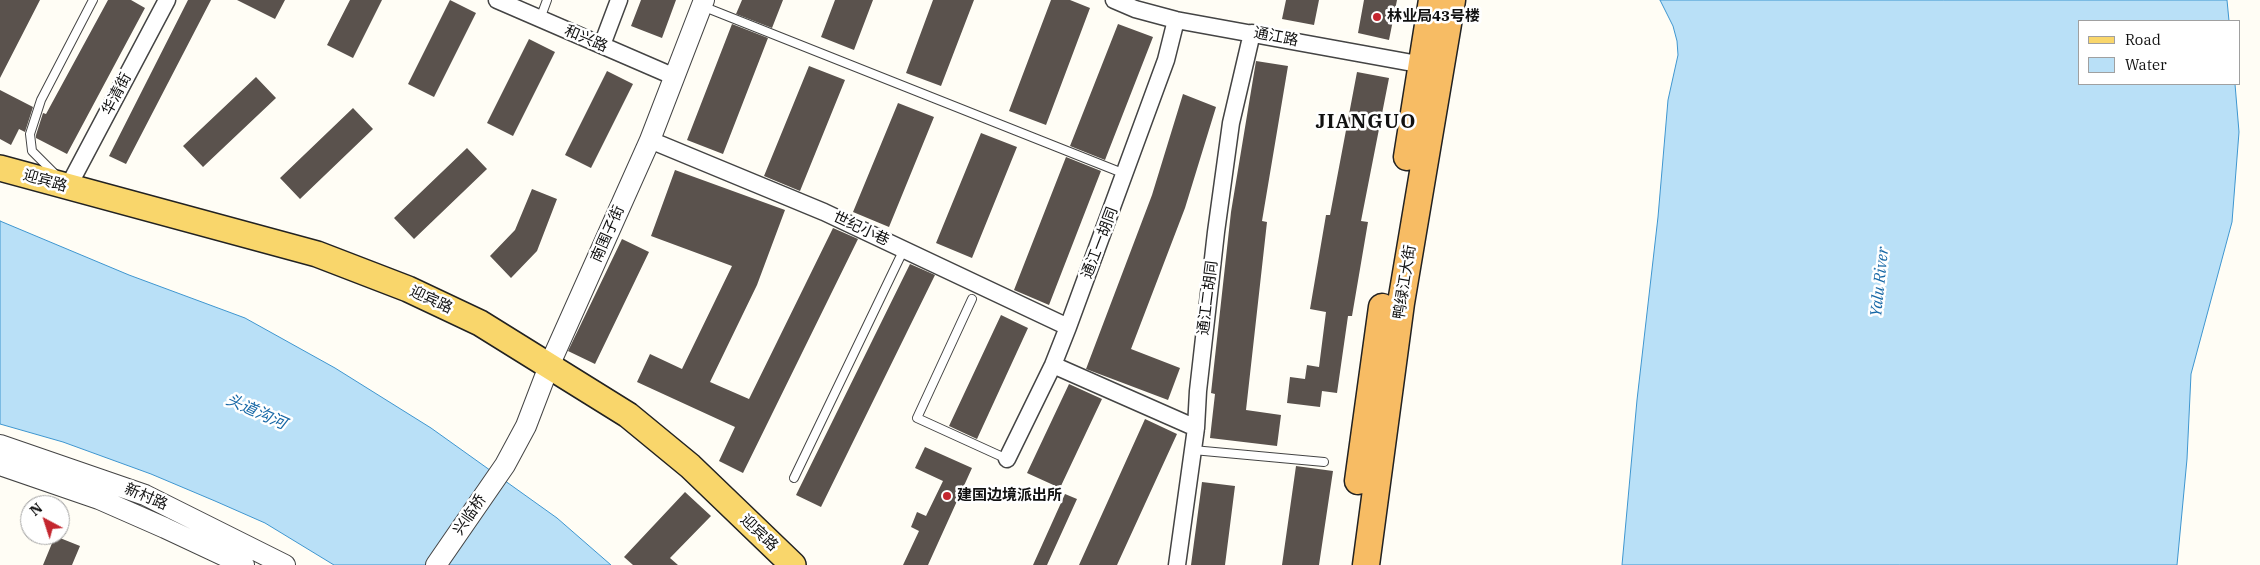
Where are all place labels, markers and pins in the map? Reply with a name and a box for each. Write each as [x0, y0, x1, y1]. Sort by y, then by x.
place label: 林业局43号楼 [1387, 8, 1480, 26]
marker: 林业局43号楼 [1371, 11, 1383, 23]
place label: 建国边境派出所 [957, 487, 1062, 505]
marker: 建国边境派出所 [941, 490, 953, 502]

